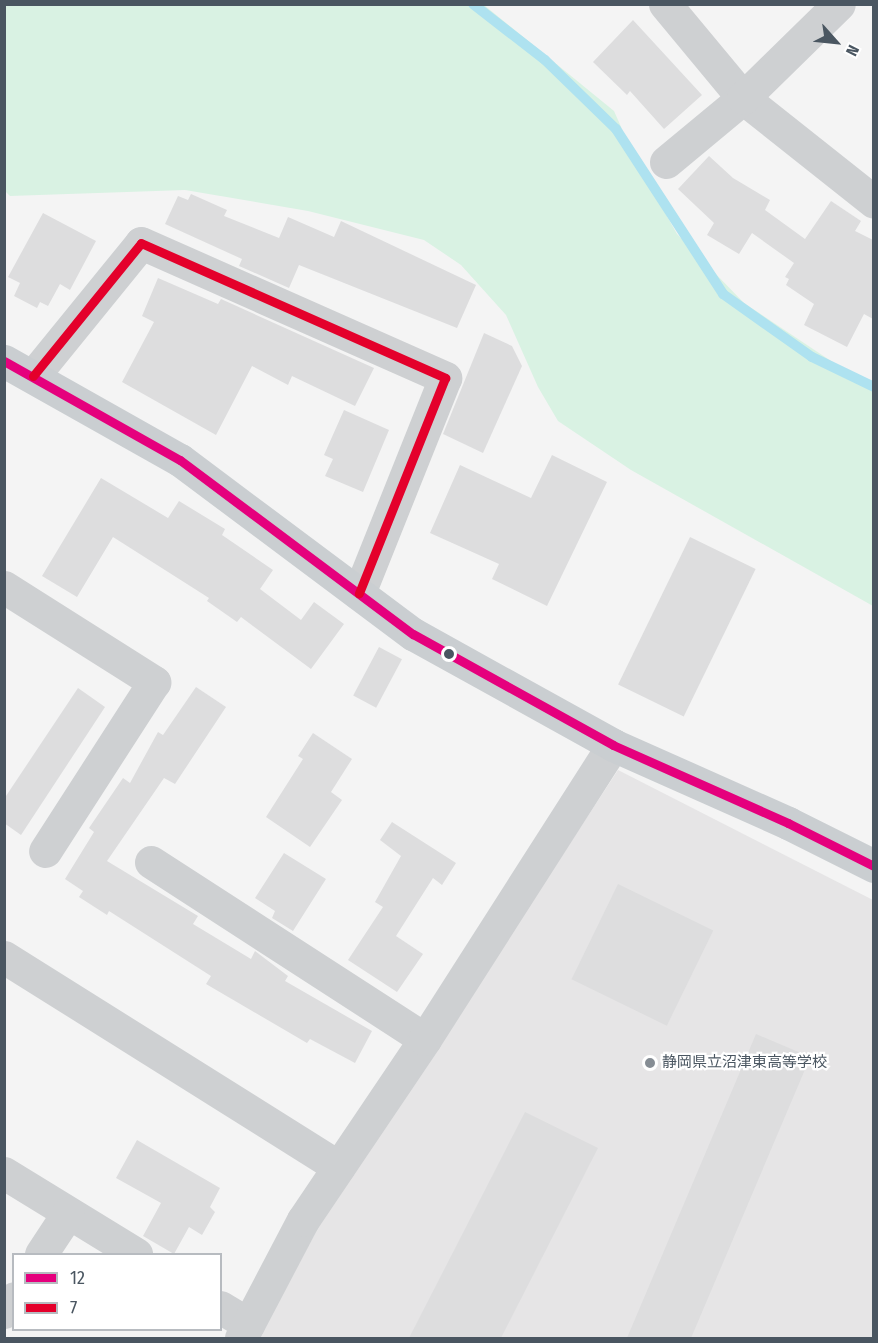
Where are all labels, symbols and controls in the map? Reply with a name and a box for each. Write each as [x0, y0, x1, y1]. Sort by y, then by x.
north arrow [806, 12, 866, 72]
text: N [842, 42, 863, 59]
unlabelled marker [443, 648, 455, 660]
place label: 静岡県立沼津東高等学校 [662, 1054, 827, 1072]
marker: 静岡県立沼津東高等学校 [643, 1056, 657, 1070]
legend [12, 1253, 222, 1331]
text: 12 [70, 1267, 85, 1289]
text: 7 [70, 1297, 77, 1319]

